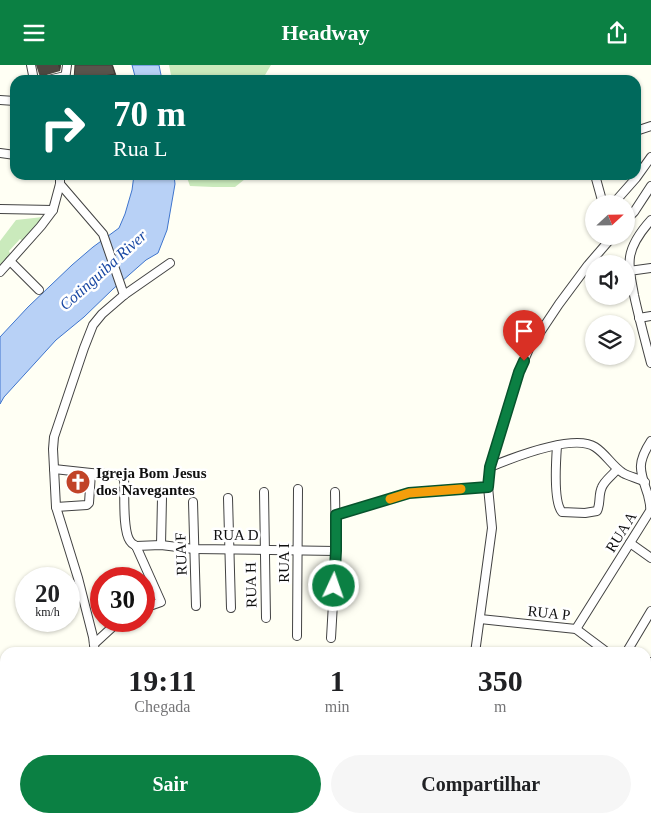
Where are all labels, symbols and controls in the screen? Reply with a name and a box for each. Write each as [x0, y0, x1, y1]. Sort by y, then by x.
icon: menu [20, 19, 48, 47]
icon: share [603, 19, 631, 47]
text: Headway [282, 20, 370, 45]
icon: right [30, 95, 95, 160]
text: 70 m [113, 95, 186, 134]
text: Rua L [113, 136, 167, 161]
north arrow [585, 195, 635, 245]
map controls [585, 195, 635, 365]
water label: Cotinguiba River [56, 226, 151, 314]
button: sound [585, 255, 635, 305]
pin [503, 310, 545, 361]
button: layers [585, 315, 635, 365]
icon: arrive [510, 317, 538, 345]
place label: Igreja Bom Jesus dos Navegantes [96, 465, 207, 498]
church icon: Igreja Bom Jesus dos Navegantes [65, 469, 91, 495]
street label: RUA A [602, 509, 640, 555]
street label: RUA D [213, 527, 259, 543]
street label: RUA F [172, 532, 190, 576]
street label: RUA I [276, 543, 292, 583]
position arrow [307, 559, 359, 611]
street label: RUA H [243, 562, 259, 608]
speed limit sign: 30 [90, 567, 155, 632]
text: 20 [35, 580, 60, 607]
street label: RUA P [527, 603, 571, 623]
text: km/h [35, 605, 60, 619]
text: 19:11 [128, 664, 197, 697]
text: 1 [330, 664, 345, 697]
text: 350 [478, 664, 523, 697]
text: Chegada [134, 698, 190, 715]
text: min [325, 698, 350, 715]
text: m [494, 698, 507, 715]
button: Sair [20, 755, 321, 813]
button: Compartilhar [331, 755, 631, 813]

